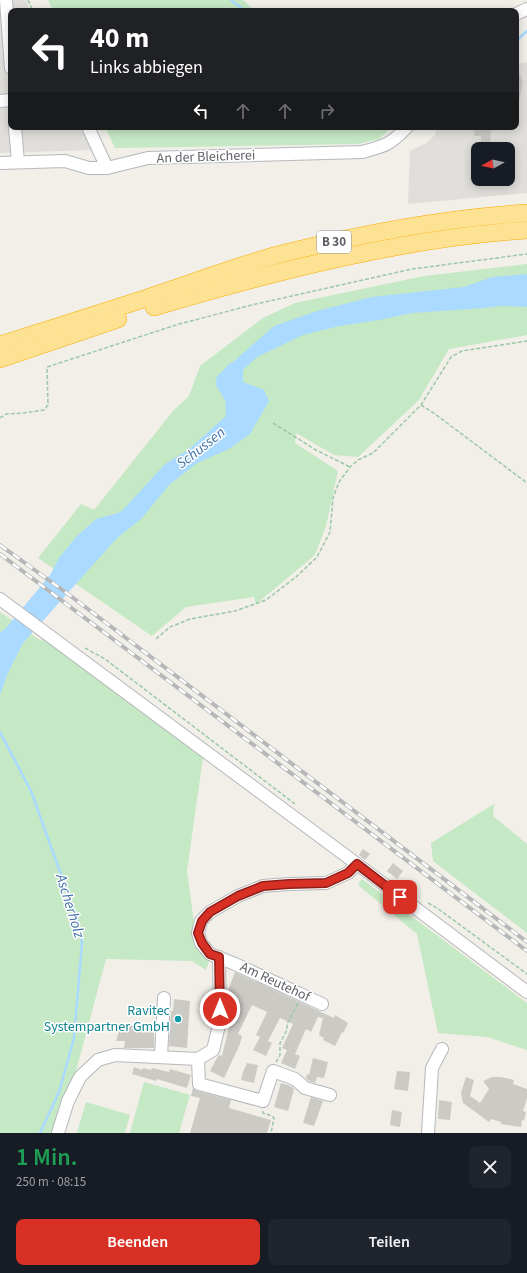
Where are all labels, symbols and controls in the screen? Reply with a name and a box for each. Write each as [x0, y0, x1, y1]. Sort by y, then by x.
text: 40 m [90, 18, 149, 58]
icon: left [24, 24, 76, 76]
text: Links abbiegen [90, 55, 203, 80]
icon: left [190, 100, 212, 122]
icon: ahead [232, 100, 254, 122]
icon: ahead [274, 100, 296, 122]
icon: right [316, 100, 338, 122]
north arrow [471, 142, 515, 186]
map controls [471, 142, 515, 186]
street label: An der Bleicherei [156, 145, 256, 169]
road number: B 30 [317, 231, 351, 253]
water label: Schussen [172, 422, 230, 474]
water label: Ascherholz [50, 871, 90, 941]
pin [383, 880, 417, 914]
icon: arrive [389, 886, 411, 908]
street label: Am Reutehof [237, 957, 314, 1007]
position arrow [199, 988, 241, 1030]
place label: Ravitec Systempartner GmbH [44, 1001, 171, 1037]
marker: Ravitec Systempartner GmbH [173, 1014, 183, 1024]
text: 1 Min. [16, 1140, 77, 1175]
button: close [469, 1146, 511, 1188]
text: 250 m · 08:15 [16, 1173, 86, 1191]
button: Beenden [16, 1219, 260, 1265]
button: Teilen [268, 1219, 511, 1265]

